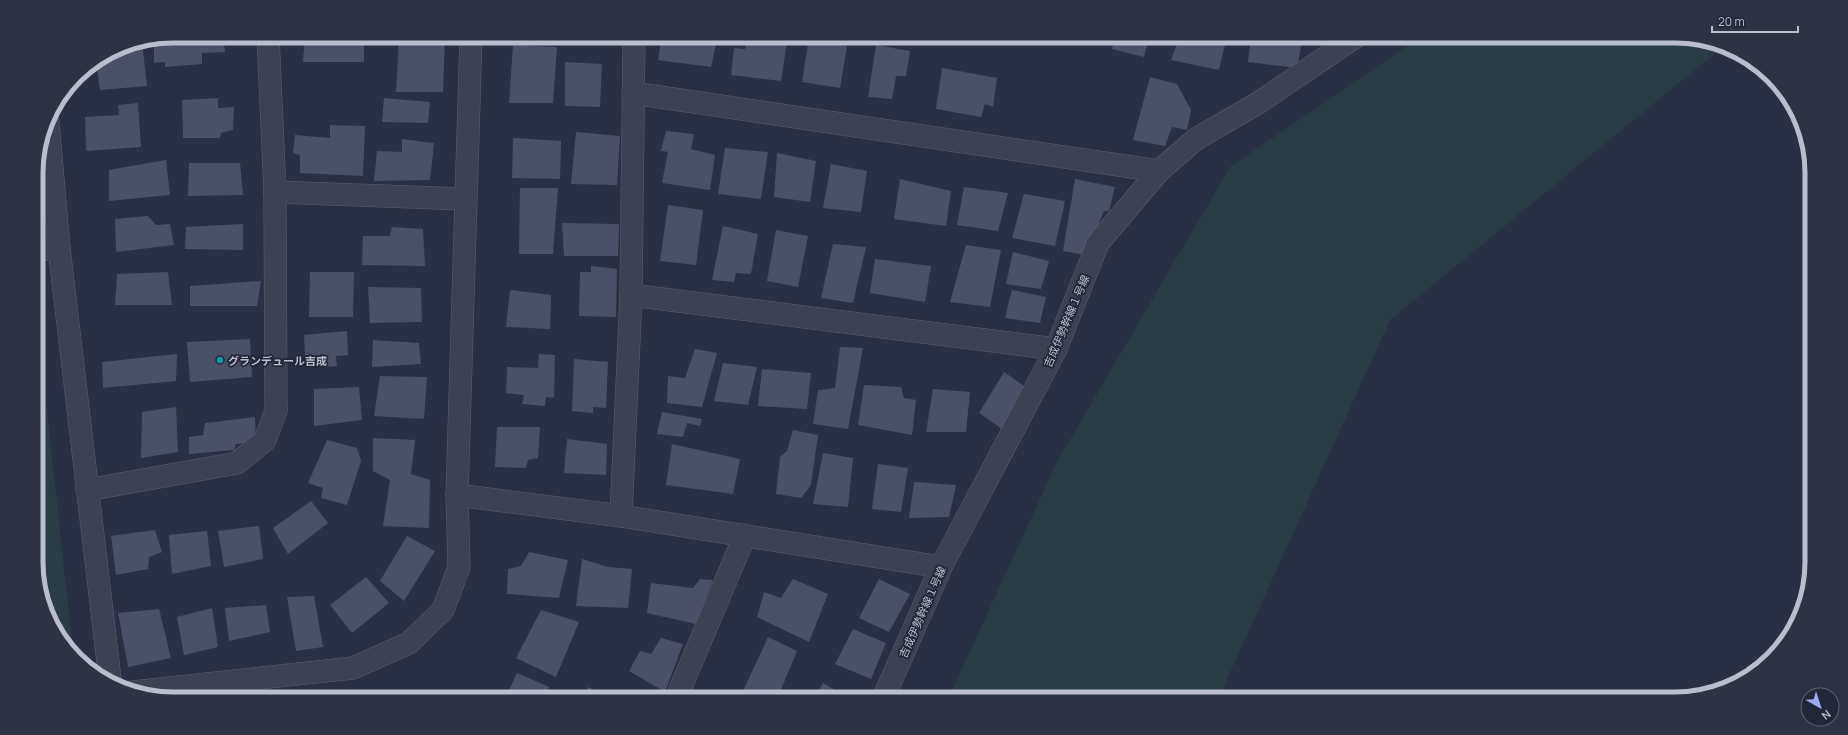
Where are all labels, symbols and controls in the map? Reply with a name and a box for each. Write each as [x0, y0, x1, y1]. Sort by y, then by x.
scale bar [1712, 8, 1798, 34]
text: 20 m [1718, 13, 1745, 30]
street label: 吉成伊勢幹線１号線 [1040, 273, 1092, 369]
place label: グランデュール吉成 [228, 353, 327, 368]
marker: グランデュール吉成 [215, 355, 225, 365]
street label: 吉成伊勢幹線１号線 [895, 564, 949, 660]
north arrow [1800, 687, 1840, 727]
text: N [1819, 707, 1834, 724]

